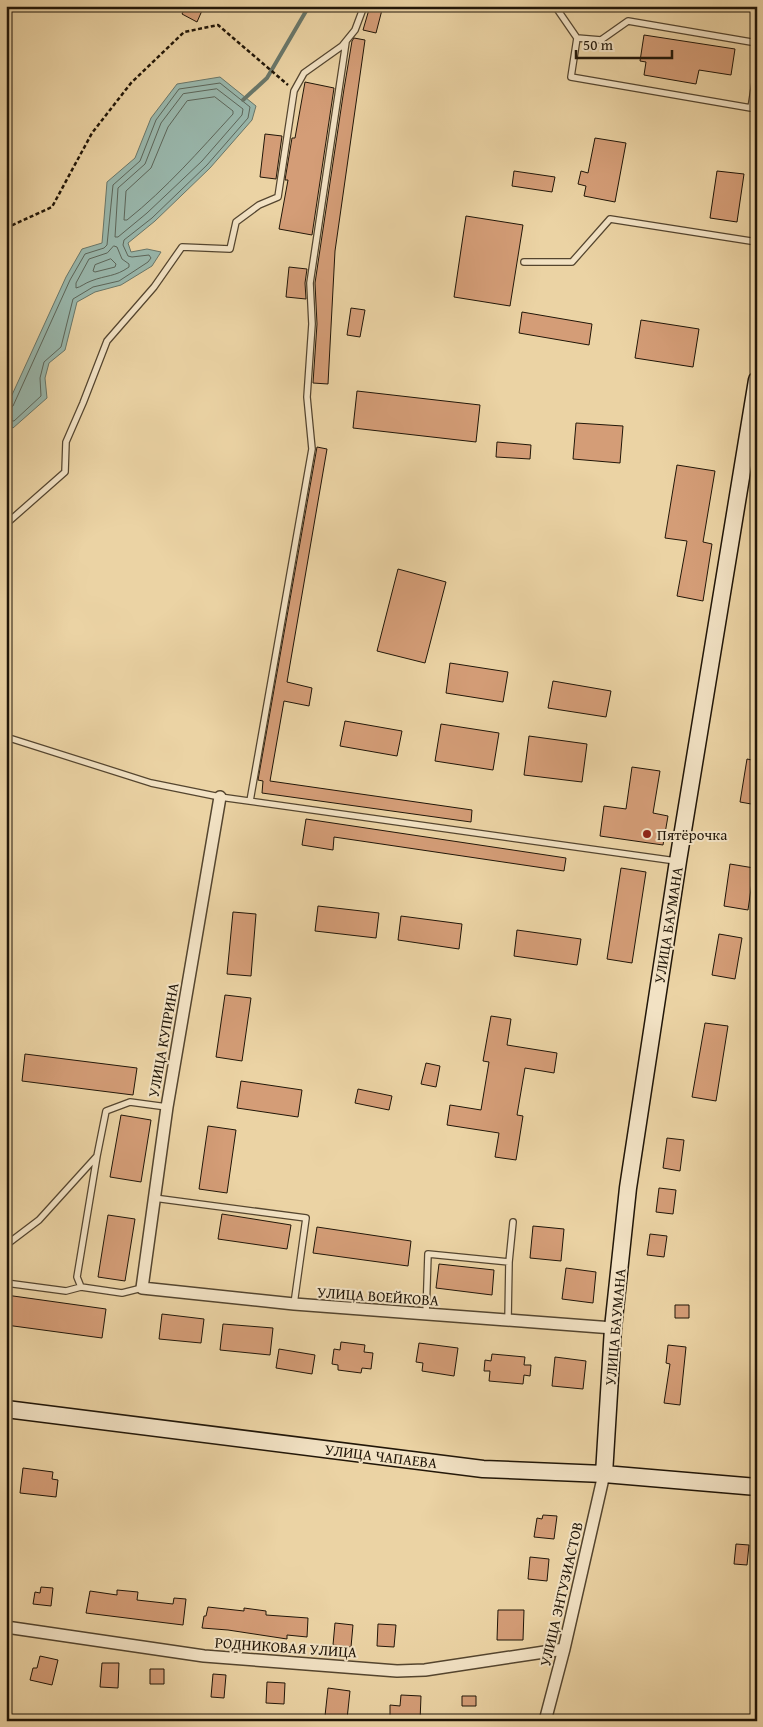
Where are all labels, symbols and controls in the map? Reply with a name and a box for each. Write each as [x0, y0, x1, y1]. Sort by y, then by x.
scale bar [576, 28, 672, 60]
text: 50 m [583, 34, 614, 55]
place label: Пятёрочка [657, 824, 728, 845]
marker: Пятёрочка [641, 828, 653, 840]
street label: УЛИЦА БАУМАНА [648, 865, 688, 985]
street label: УЛИЦА КУПРИНА [143, 981, 183, 1099]
street label: УЛИЦА БАУМАНА [599, 1268, 631, 1386]
street label: УЛИЦА ВОЕЙКОВА [316, 1281, 440, 1311]
street label: УЛИЦА ЧАПАЕВА [324, 1439, 438, 1473]
street label: УЛИЦА ЭНТУЗИАСТОВ [534, 1520, 588, 1668]
street label: РОДНИКОВАЯ УЛИЦА [214, 1632, 358, 1662]

